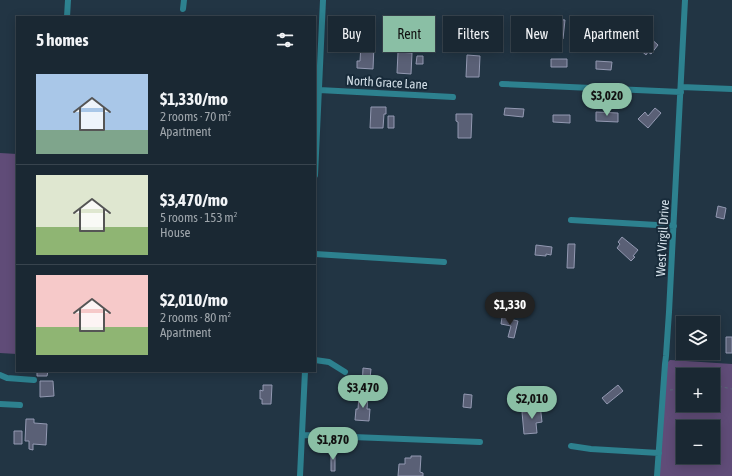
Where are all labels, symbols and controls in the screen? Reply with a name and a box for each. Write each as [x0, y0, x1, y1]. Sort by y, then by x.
chip: Buy [328, 16, 375, 52]
chip: Rent [383, 16, 435, 52]
chip: Filters [443, 16, 503, 52]
chip: New [511, 16, 562, 52]
chip: Apartment [570, 16, 653, 52]
icon: filters [274, 29, 296, 51]
text: 5 homes [36, 30, 89, 50]
street label: North Grace Lane [346, 73, 428, 92]
pin: $3,020 [574, 83, 640, 117]
text: $3,020 [591, 88, 623, 103]
text: $1,330/mo [160, 89, 228, 109]
icon: home [68, 90, 116, 138]
text: 2 rooms · 70 m² [160, 109, 231, 124]
text: Apartment [160, 124, 211, 139]
text: $3,470/mo [160, 190, 228, 210]
icon: home [68, 191, 116, 239]
street label: West Virgil Drive [653, 199, 672, 277]
text: 5 rooms · 153 m² [160, 210, 237, 225]
text: House [160, 225, 190, 240]
text: $2,010/mo [160, 290, 228, 310]
icon: home [68, 291, 116, 339]
pin: $1,330 [477, 292, 543, 326]
text: $1,330 [494, 297, 526, 312]
text: 2 rooms · 80 m² [160, 310, 231, 325]
map controls [676, 316, 720, 464]
button: layers [676, 316, 720, 360]
text: Apartment [160, 325, 211, 340]
button: + [676, 368, 720, 412]
pin: $3,470 [330, 375, 396, 409]
text: $3,470 [347, 380, 379, 395]
pin: $2,010 [499, 386, 565, 420]
text: $2,010 [516, 391, 548, 406]
button: − [676, 420, 720, 464]
pin: $1,870 [300, 427, 366, 461]
text: $1,870 [317, 432, 349, 447]

